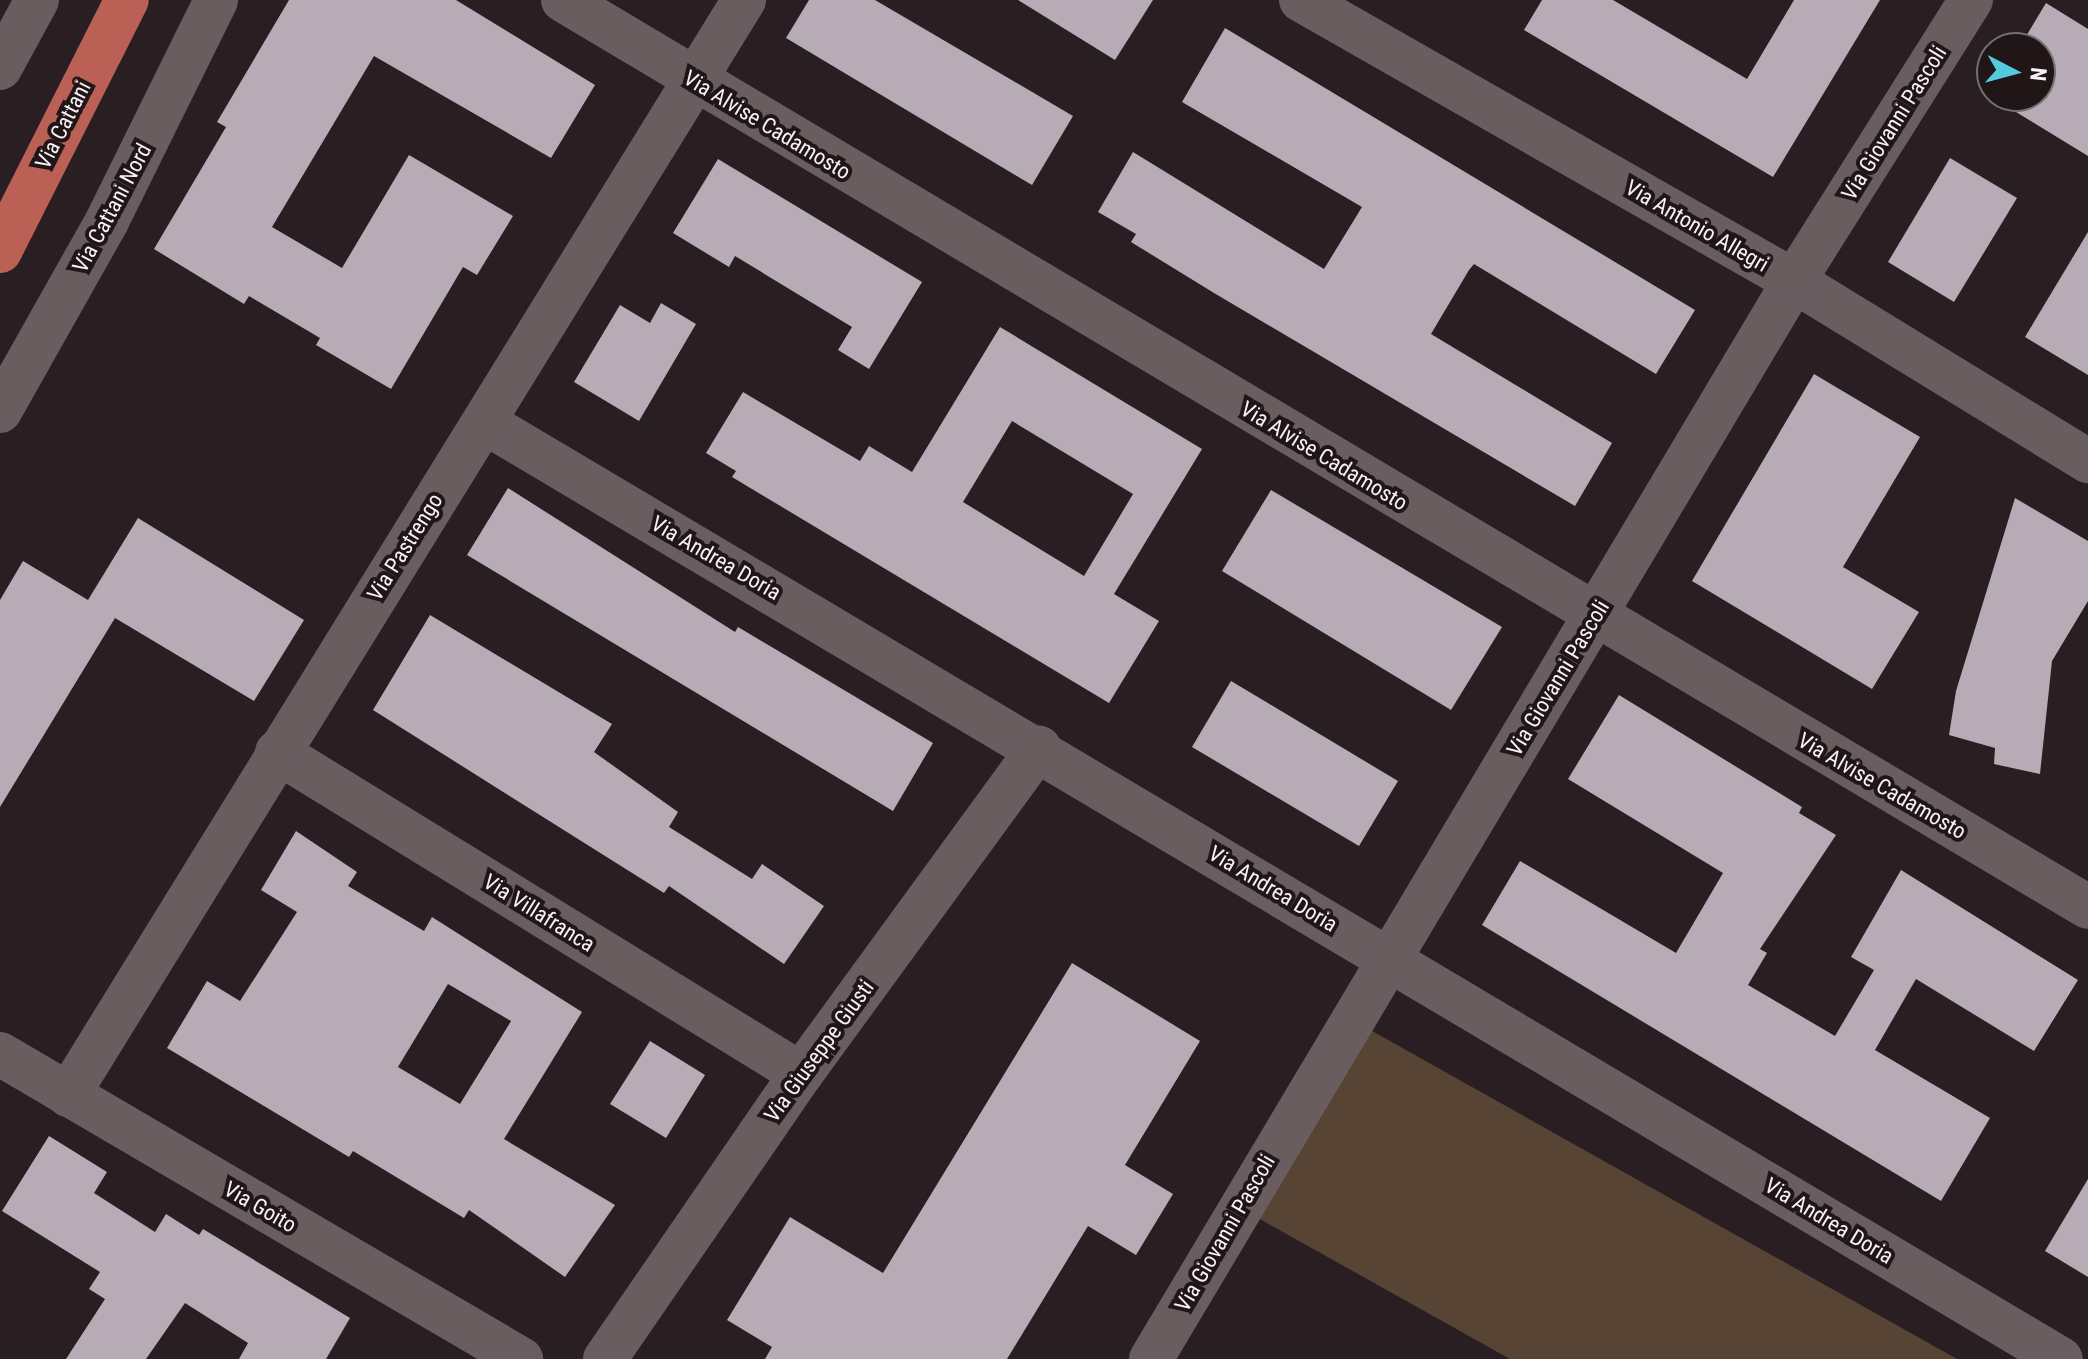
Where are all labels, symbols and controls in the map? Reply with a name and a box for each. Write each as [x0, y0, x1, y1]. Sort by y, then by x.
north arrow [1976, 32, 2056, 112]
street label: Via Giovanni Pascoli [1836, 41, 1952, 205]
street label: Via Alvise Cadamosto [679, 65, 855, 185]
text: N [2025, 66, 2052, 82]
street label: Via Cattani [30, 77, 96, 173]
street label: Via Cattani Nord [67, 139, 157, 277]
street label: Via Antonio Allegri [1621, 174, 1773, 278]
street label: Via Alvise Cadamosto [1236, 396, 1412, 516]
street label: Via Pastrengo [362, 488, 448, 606]
street label: Via Andrea Doria [646, 510, 786, 606]
street label: Via Giovanni Pascoli [1501, 595, 1615, 761]
street label: Via Alvise Cadamosto [1793, 727, 1971, 845]
street label: Via Andrea Doria [1204, 840, 1342, 938]
street label: Via Villafranca [479, 868, 599, 958]
street label: Via Giuseppe Giusti [759, 975, 879, 1127]
street label: Via Giovanni Pascoli [1169, 1150, 1281, 1316]
street label: Via Andrea Doria [1760, 1172, 1898, 1270]
street label: Via Goito [219, 1176, 301, 1238]

